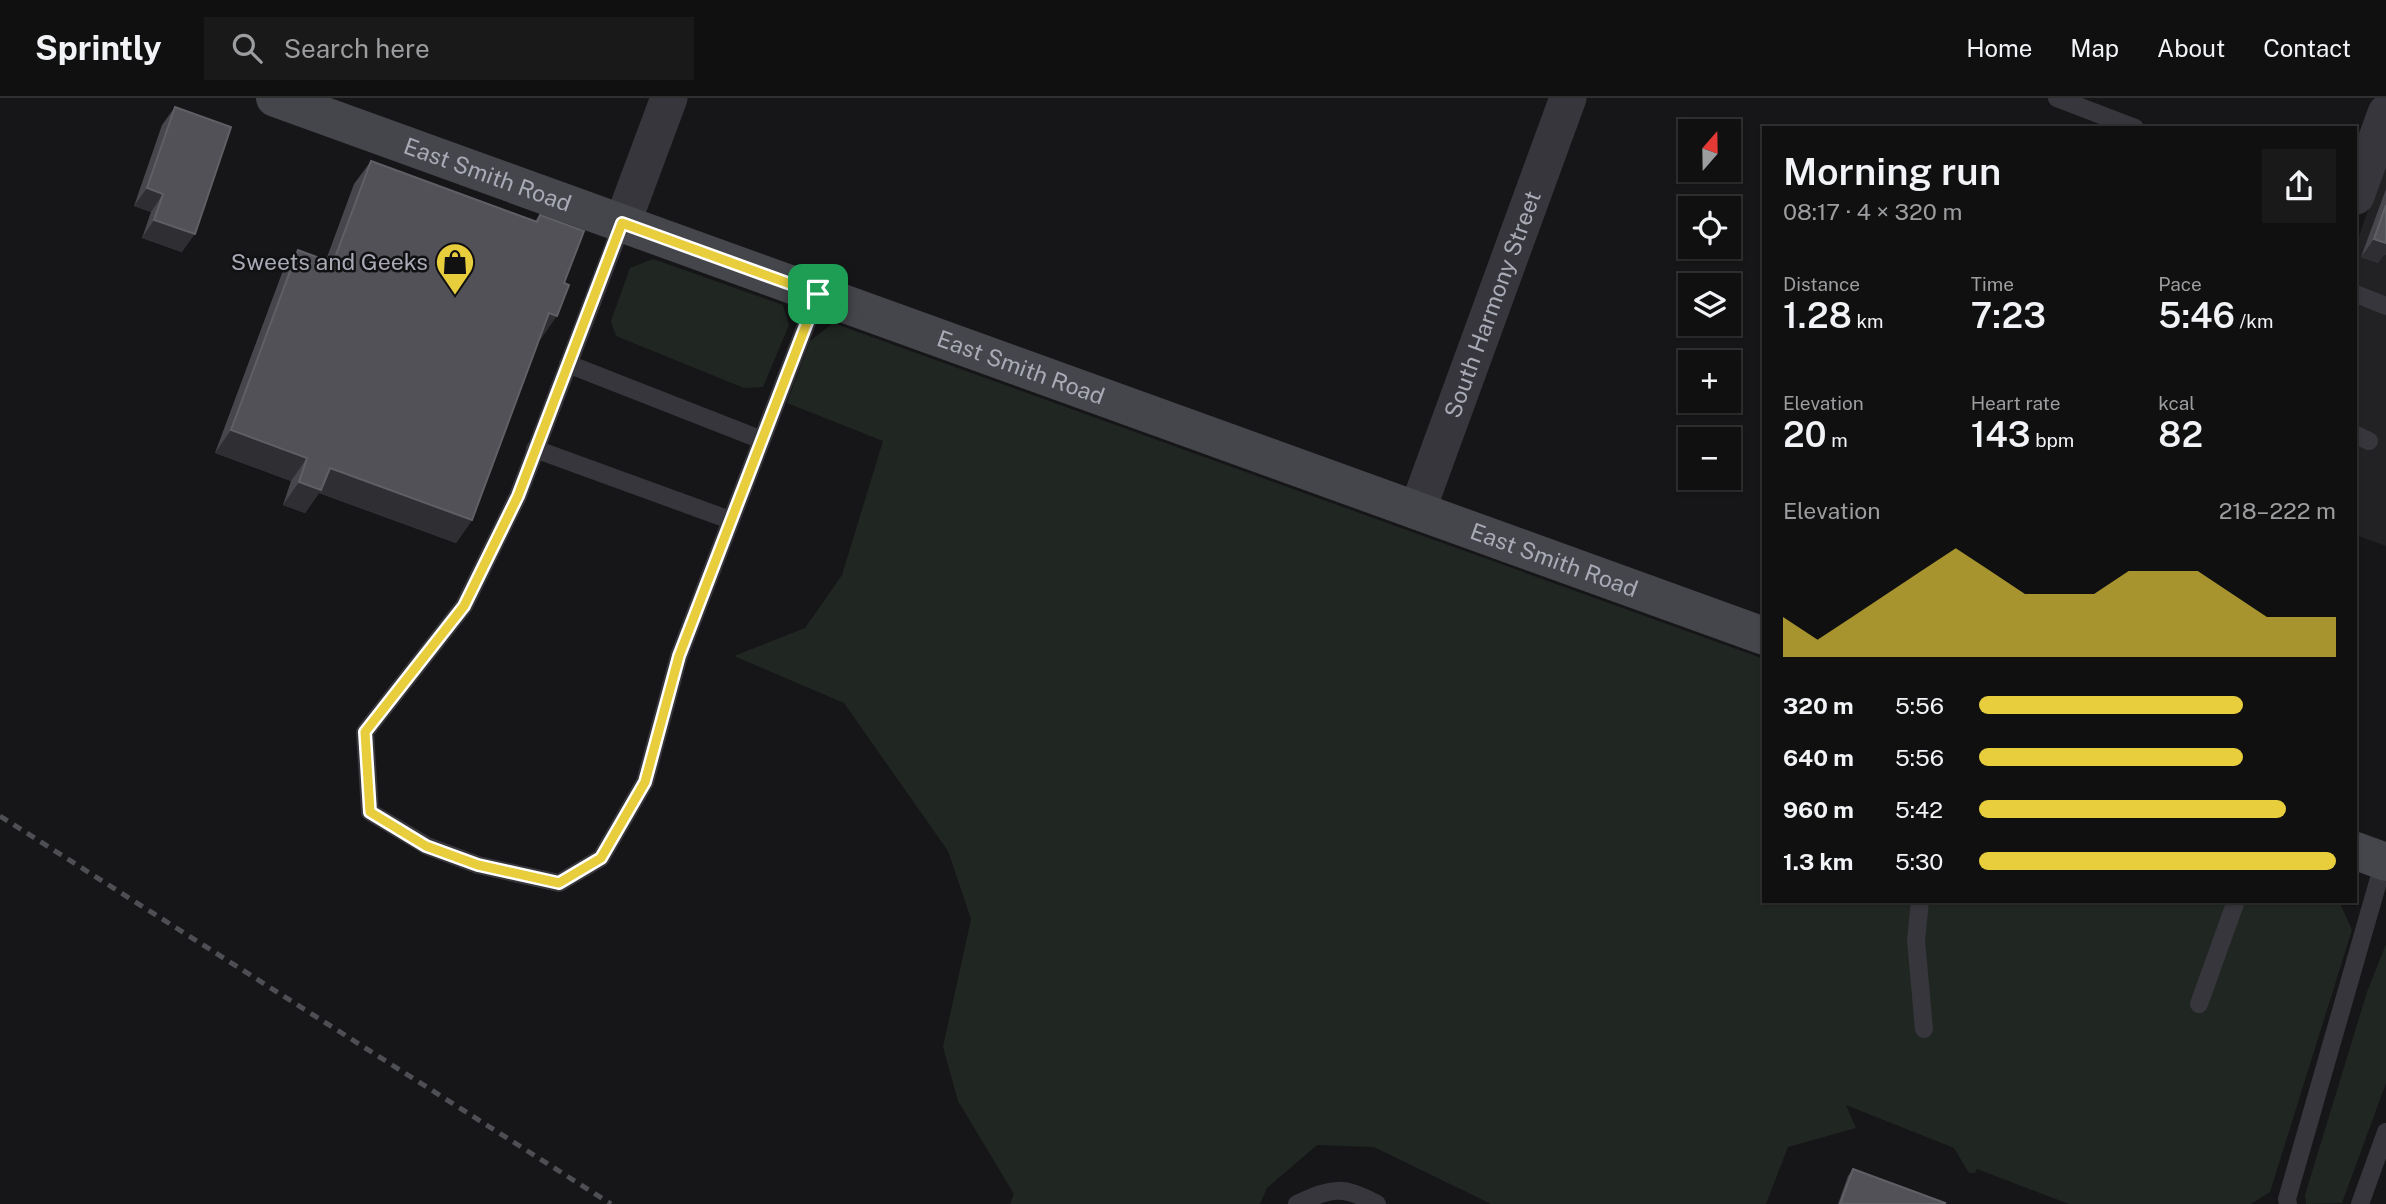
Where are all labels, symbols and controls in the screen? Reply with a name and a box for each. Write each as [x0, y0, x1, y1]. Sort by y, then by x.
search box [204, 17, 694, 80]
text: Sprintly [35, 29, 162, 67]
icon: search [228, 29, 266, 67]
text: Search here [284, 33, 430, 64]
text: Home [1966, 34, 2032, 62]
text: Map [2070, 34, 2119, 62]
text: About [2157, 34, 2225, 62]
text: Contact [2263, 34, 2351, 62]
north arrow [1678, 119, 1741, 182]
map controls [1678, 119, 1741, 490]
street label: East Smith Road [400, 132, 575, 217]
text: Morning run [1783, 149, 2001, 194]
button: share [2262, 149, 2336, 223]
street label: South Harmony Street [1438, 187, 1546, 421]
button: locate [1678, 196, 1741, 259]
text: 08:17 · 4 × 320 m [1783, 198, 1962, 225]
shop icon: Sweets and Geeks [434, 241, 476, 296]
place label: Sweets and Geeks [231, 248, 428, 275]
pin [788, 264, 848, 324]
button: layers [1678, 273, 1741, 336]
text: Distance [1783, 273, 1860, 295]
text: Time [1971, 273, 2014, 295]
text: Pace [2158, 273, 2202, 295]
icon: arrive [799, 275, 837, 313]
text: 1.28 [1783, 295, 1852, 336]
text: 7:23 [1971, 295, 2046, 336]
text: 5:46 [2158, 295, 2235, 336]
text: km [1852, 310, 1884, 332]
text: /km [2235, 310, 2273, 332]
street label: East Smith Road [934, 324, 1108, 410]
button: + [1678, 350, 1741, 413]
text: Elevation [1783, 392, 1864, 414]
text: Heart rate [1971, 392, 2060, 414]
text: kcal [2158, 392, 2195, 414]
text: 20 [1783, 414, 1827, 455]
text: 143 [1971, 414, 2031, 455]
text: 82 [2158, 414, 2203, 455]
button: − [1678, 427, 1741, 490]
text: m [1827, 429, 1848, 451]
text: bpm [2031, 429, 2074, 451]
text: Elevation [1783, 497, 1881, 524]
text: 218–222 m [2219, 497, 2336, 524]
street label: East Smith Road [1467, 517, 1642, 602]
text: 320 m [1783, 692, 1854, 719]
text: 5:56 [1895, 692, 1944, 719]
text: 640 m [1783, 744, 1854, 771]
text: 5:56 [1895, 744, 1944, 771]
text: 960 m [1783, 796, 1854, 823]
text: 5:42 [1895, 796, 1943, 823]
text: 1.3 km [1783, 848, 1853, 875]
text: 5:30 [1895, 848, 1943, 875]

